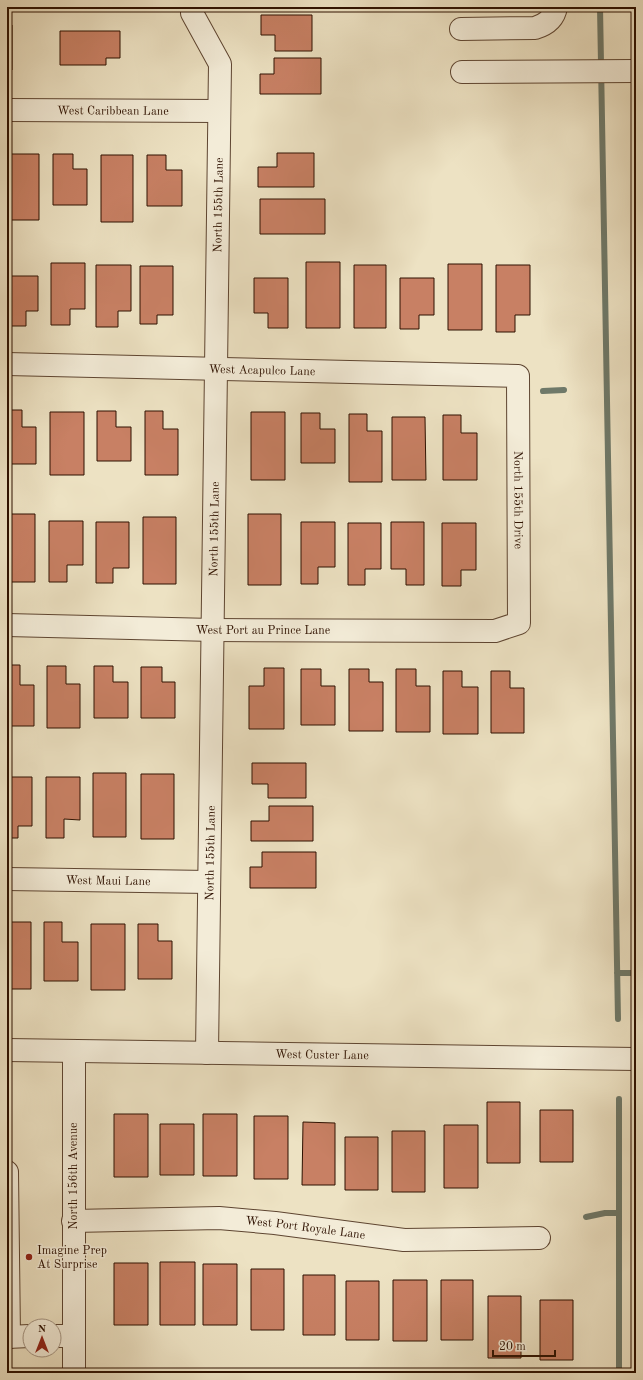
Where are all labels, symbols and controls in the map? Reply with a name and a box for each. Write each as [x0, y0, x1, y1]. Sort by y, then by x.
street label: West Caribbean Lane [57, 105, 169, 118]
street label: North 155th Lane [211, 157, 226, 253]
street label: West Acapulco Lane [208, 364, 316, 378]
street label: North 155th Drive [511, 451, 525, 549]
street label: North 155th Lane [207, 481, 222, 577]
street label: West Port au Prince Lane [196, 625, 331, 637]
street label: North 155th Lane [203, 805, 218, 901]
street label: West Maui Lane [65, 875, 151, 888]
street label: West Custer Lane [275, 1049, 369, 1062]
street label: North 156th Avenue [67, 1122, 80, 1230]
street label: West Port Royale Lane [245, 1215, 366, 1242]
place label: Imagine Prep At Surprise [37, 1245, 107, 1271]
marker: Imagine Prep At Surprise [24, 1252, 34, 1262]
north arrow [22, 1318, 62, 1358]
text: N [38, 1324, 47, 1335]
scale bar [493, 1332, 555, 1358]
text: 20 m [499, 1341, 526, 1353]

